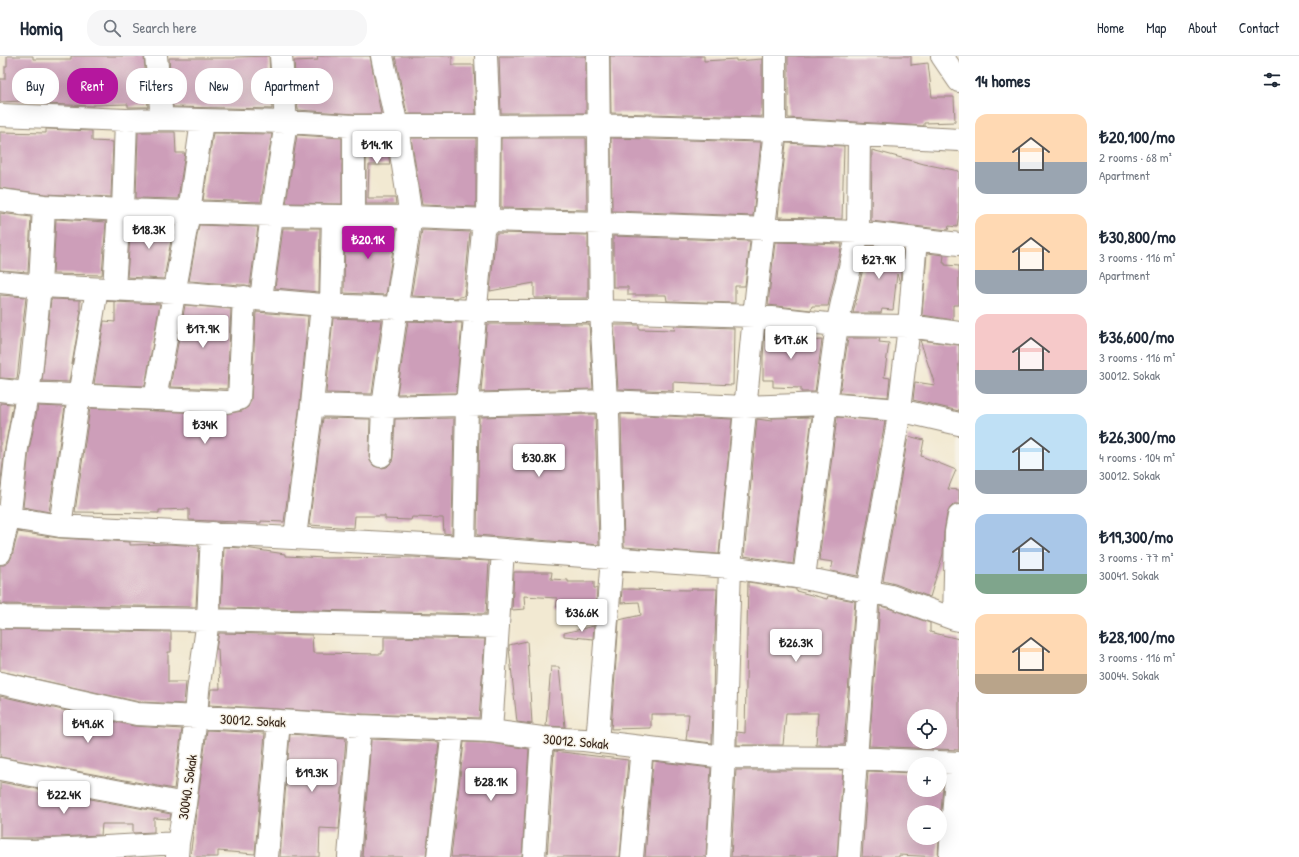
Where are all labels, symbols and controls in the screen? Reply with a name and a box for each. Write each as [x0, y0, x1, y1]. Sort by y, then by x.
search box [87, 10, 367, 46]
text: Homiq [20, 15, 63, 41]
icon: search [101, 17, 123, 39]
text: Search here [133, 17, 197, 38]
text: Home [1097, 18, 1124, 37]
text: Map [1146, 18, 1166, 37]
text: About [1188, 18, 1217, 37]
text: Contact [1239, 18, 1279, 37]
chip: Buy [12, 68, 59, 104]
chip: Rent [67, 68, 118, 104]
chip: Filters [126, 68, 187, 104]
chip: New [195, 68, 243, 104]
chip: Apartment [251, 68, 333, 104]
text: 14 homes [975, 69, 1030, 92]
icon: filters [1261, 69, 1283, 91]
text: ₺20,100/mo [1099, 125, 1175, 148]
icon: home [1007, 130, 1055, 178]
pin: ₺14.1K [344, 131, 410, 165]
text: ₺14.1K [361, 135, 393, 153]
text: 2 rooms · 68 m² [1099, 148, 1172, 166]
text: Apartment [1099, 166, 1150, 184]
pin: ₺18.3K [116, 216, 182, 250]
text: ₺18.3K [132, 220, 166, 238]
text: ₺30,800/mo [1099, 225, 1176, 248]
pin: ₺20.1K [335, 226, 401, 260]
text: ₺20.1K [351, 230, 385, 248]
icon: home [1007, 230, 1055, 278]
pin: ₺27.9K [846, 246, 912, 280]
text: 3 rooms · 116 m² [1099, 248, 1175, 266]
text: ₺27.9K [862, 250, 896, 268]
text: Apartment [1099, 266, 1150, 284]
pin: ₺17.9K [170, 315, 236, 349]
text: ₺17.9K [187, 319, 219, 337]
text: ₺36,600/mo [1099, 325, 1174, 348]
pin: ₺17.6K [758, 326, 824, 360]
text: ₺17.6K [774, 330, 808, 348]
icon: home [1007, 330, 1055, 378]
text: 3 rooms · 116 m² [1099, 348, 1175, 366]
text: 30012. Sokak [1099, 366, 1160, 384]
pin: ₺34K [181, 411, 229, 445]
text: ₺34K [193, 415, 217, 433]
text: ₺26,300/mo [1099, 425, 1175, 448]
icon: home [1007, 430, 1055, 478]
pin: ₺30.8K [506, 444, 572, 478]
text: ₺30.8K [522, 448, 556, 466]
text: 4 rooms · 104 m² [1099, 448, 1175, 466]
text: 30012. Sokak [1099, 466, 1160, 484]
text: ₺19,300/mo [1099, 525, 1173, 548]
icon: home [1007, 530, 1055, 578]
text: 3 rooms · 77 m² [1099, 548, 1173, 566]
text: 30041. Sokak [1099, 566, 1159, 584]
pin: ₺36.6K [549, 599, 615, 633]
text: ₺36.6K [565, 603, 599, 621]
text: ₺28,100/mo [1099, 625, 1174, 648]
pin: ₺26.3K [763, 629, 829, 663]
icon: home [1007, 630, 1055, 678]
text: ₺26.3K [779, 633, 813, 651]
text: 3 rooms · 116 m² [1099, 648, 1175, 666]
text: 30044. Sokak [1099, 666, 1159, 684]
street label: 30012. Sokak [220, 709, 287, 731]
map controls [907, 709, 947, 845]
button: locate [907, 709, 947, 749]
pin: ₺49.6K [55, 710, 121, 744]
text: ₺49.6K [72, 714, 104, 732]
street label: 30012. Sokak [542, 729, 610, 753]
street label: 30040. Sokak [173, 753, 201, 821]
button: + [907, 757, 947, 797]
pin: ₺19.3K [279, 759, 345, 793]
text: ₺19.3K [296, 763, 328, 781]
pin: ₺28.1K [458, 768, 524, 802]
text: ₺28.1K [474, 772, 508, 790]
pin: ₺22.4K [31, 781, 97, 815]
text: ₺22.4K [47, 785, 81, 803]
button: − [907, 805, 947, 845]

